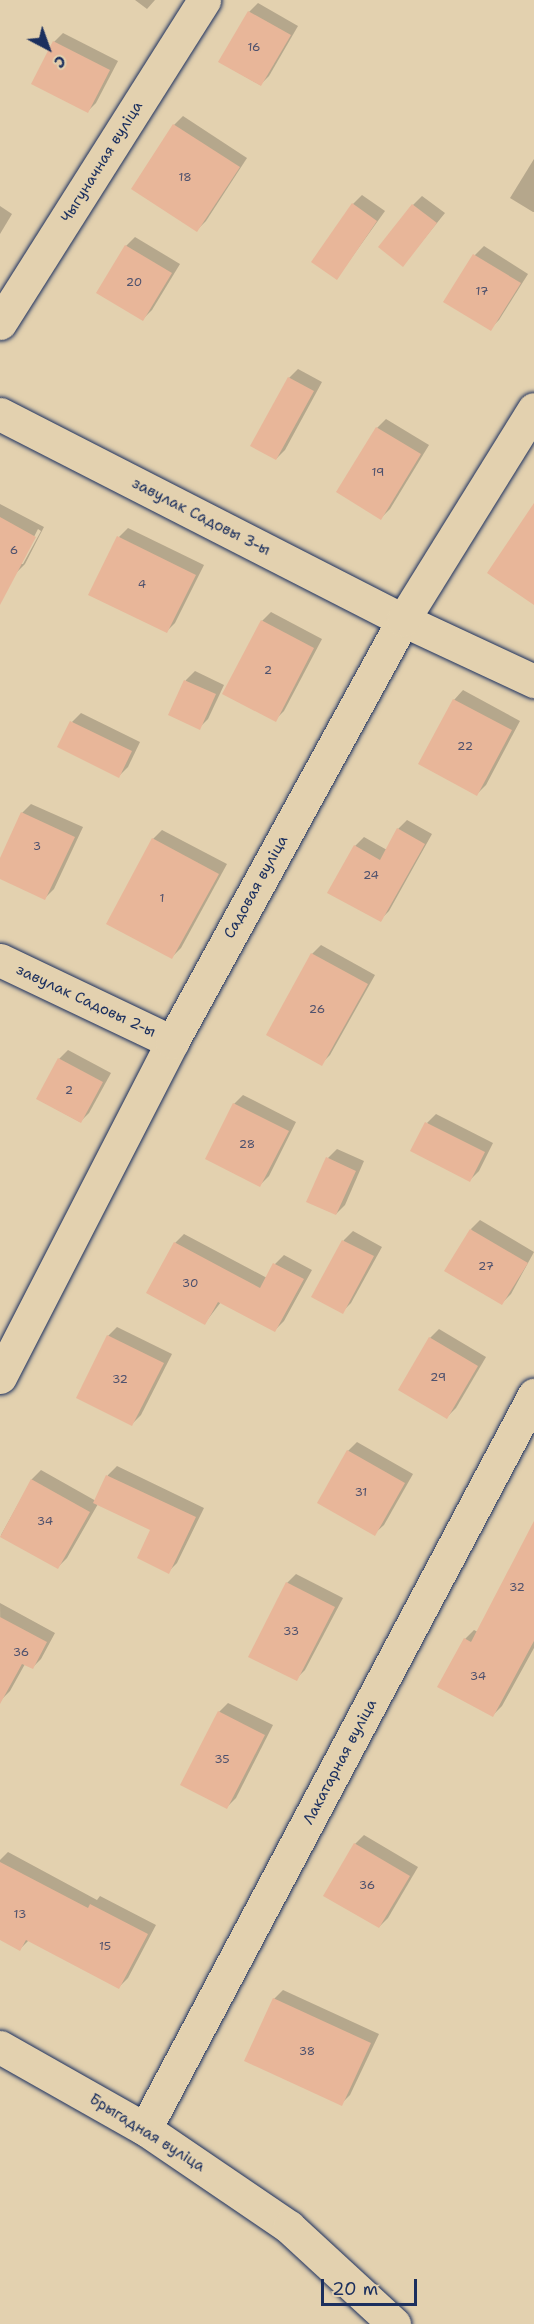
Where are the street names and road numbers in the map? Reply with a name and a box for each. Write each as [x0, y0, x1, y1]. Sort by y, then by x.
street label: Чыгуначная вуліца [57, 98, 147, 226]
street label: завулак Садовы 3-ы [129, 474, 273, 560]
street label: Садовая вуліца [220, 832, 292, 942]
street label: завулак Садовы 2-ы [13, 961, 159, 1041]
street label: Лакатарная вуліца [299, 1696, 381, 1828]
street label: Брыгадная вуліца [86, 2090, 208, 2176]

